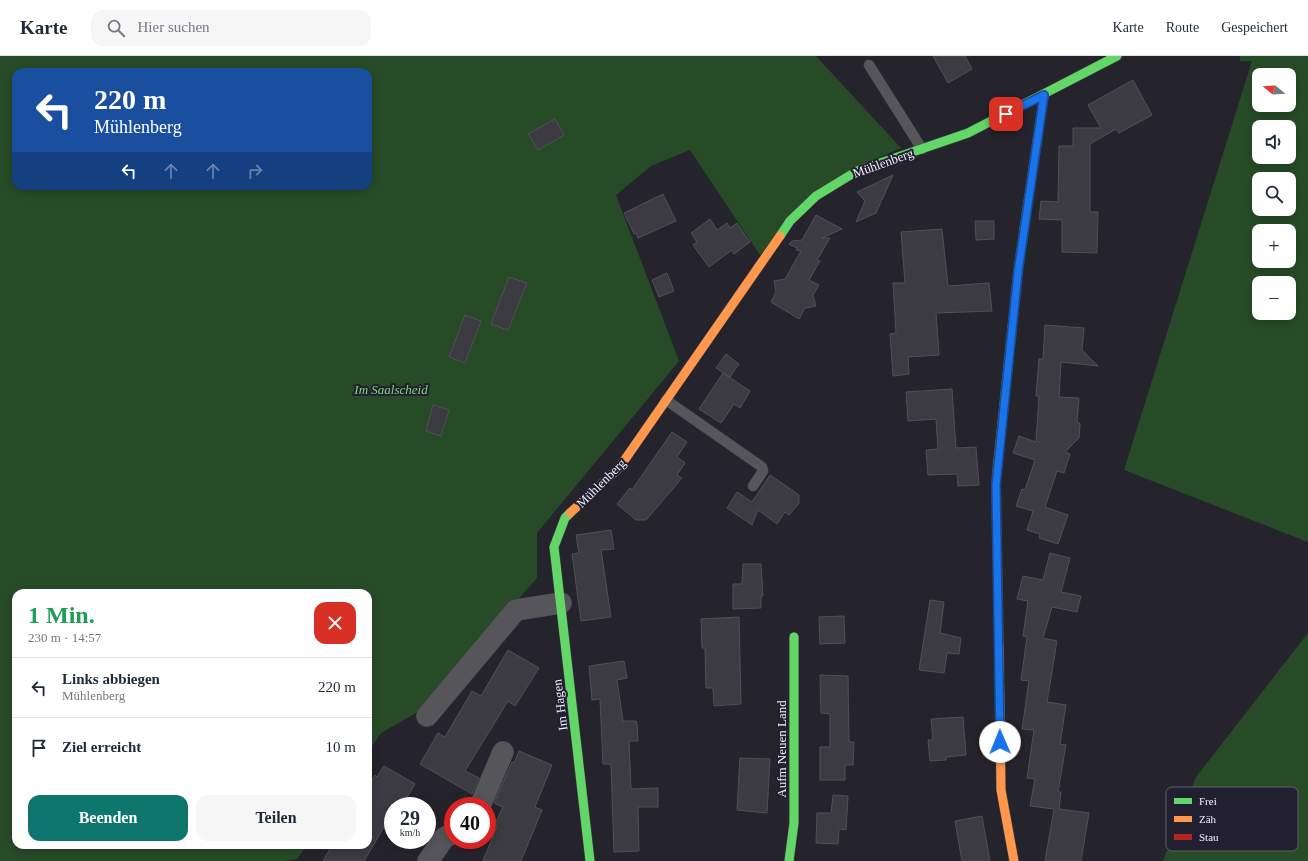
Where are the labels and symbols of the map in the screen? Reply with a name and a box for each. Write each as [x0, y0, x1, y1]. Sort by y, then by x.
north arrow [1252, 68, 1296, 112]
pin [989, 97, 1023, 131]
street label: Mühlenberg [851, 145, 916, 181]
park label: Im Saalscheid [353, 382, 428, 397]
street label: Mühlenberg [573, 455, 629, 511]
street label: Im Hagen [549, 678, 571, 732]
street label: Aufm Neuen Land [774, 700, 789, 798]
position arrow [979, 721, 1021, 763]
legend [1166, 787, 1298, 851]
text: Frei [1199, 795, 1217, 807]
speed limit sign: 40 [444, 797, 496, 849]
text: Zäh [1199, 813, 1217, 825]
text: Stau [1199, 831, 1219, 843]

